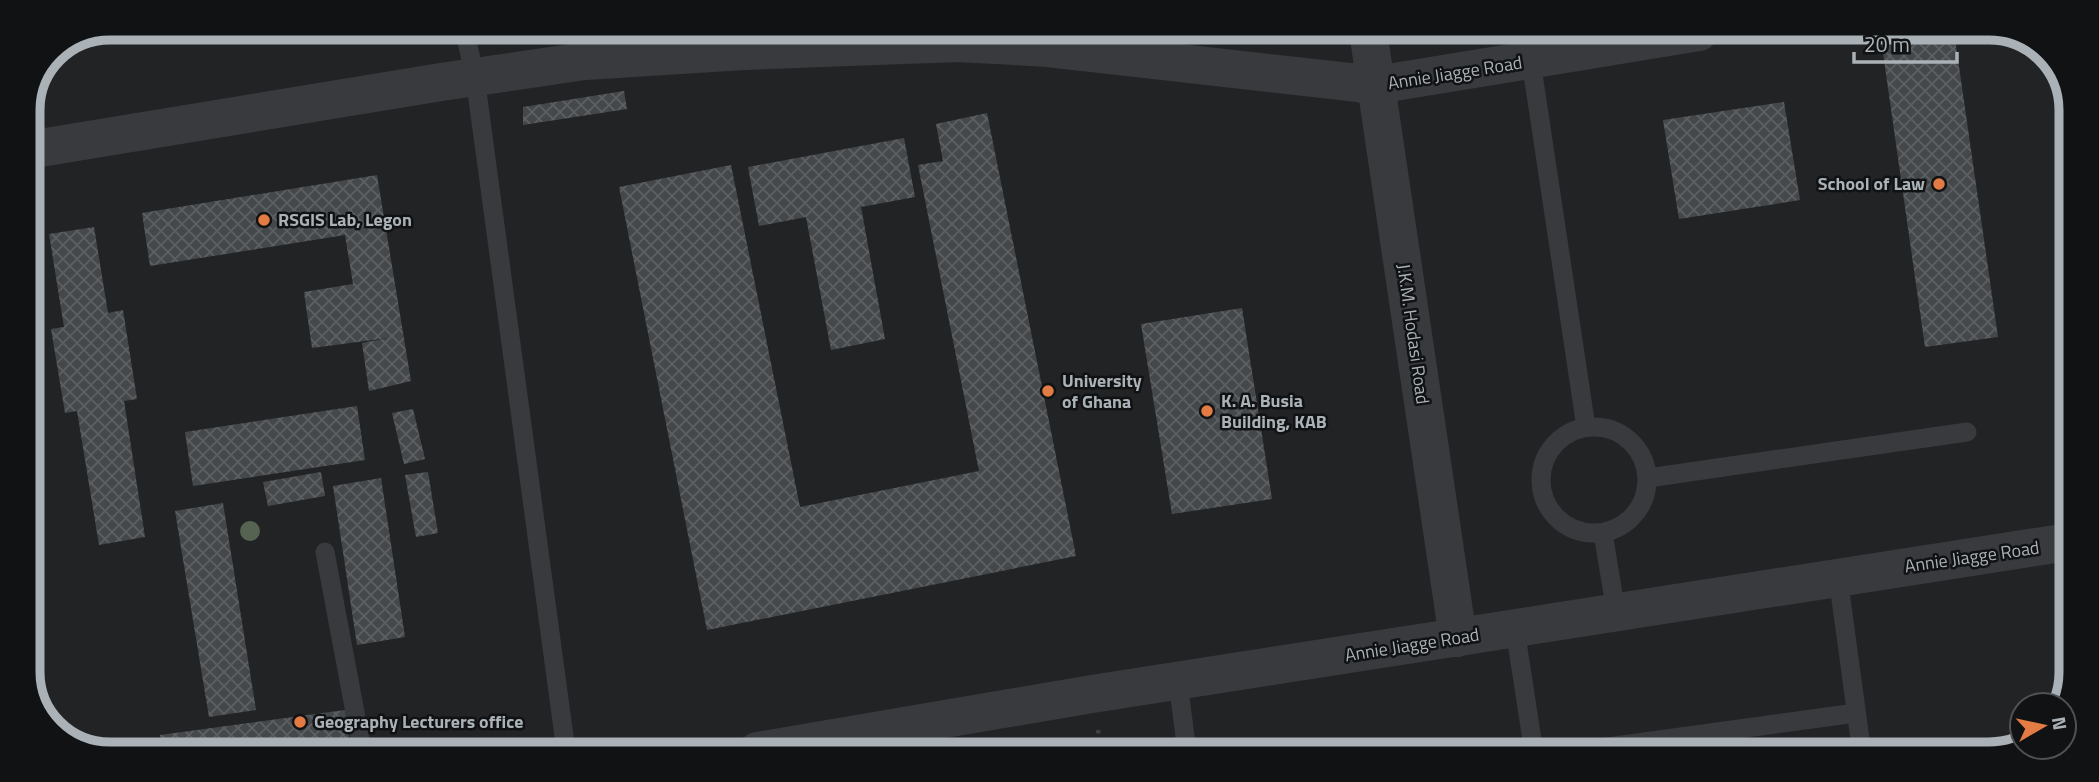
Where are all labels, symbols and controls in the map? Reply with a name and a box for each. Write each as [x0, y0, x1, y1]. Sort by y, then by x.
scale bar [1854, 21, 1957, 65]
text: 20 m [1864, 28, 1910, 60]
street label: Annie Jiagge Road [1386, 49, 1524, 96]
place label: School of Law [1818, 170, 1925, 197]
marker: School of Law [1931, 176, 1947, 192]
place label: RSGIS Lab, Legon [278, 206, 412, 233]
marker: RSGIS Lab, Legon [256, 212, 272, 228]
street label: J.K.M. Hodasi Road [1390, 262, 1437, 406]
place label: University of Ghana [1062, 367, 1142, 415]
marker: University of Ghana [1040, 383, 1056, 399]
place label: K. A. Busia Building, KAB [1221, 387, 1327, 435]
marker: K. A. Busia Building, KAB [1199, 403, 1215, 419]
street label: Annie Jiagge Road [1903, 534, 2041, 579]
street label: Annie Jiagge Road [1343, 621, 1481, 668]
north arrow [2008, 691, 2078, 761]
place label: Geography Lecturers office [314, 708, 523, 735]
marker: Geography Lecturers office [292, 714, 308, 730]
text: N [2045, 714, 2076, 732]

